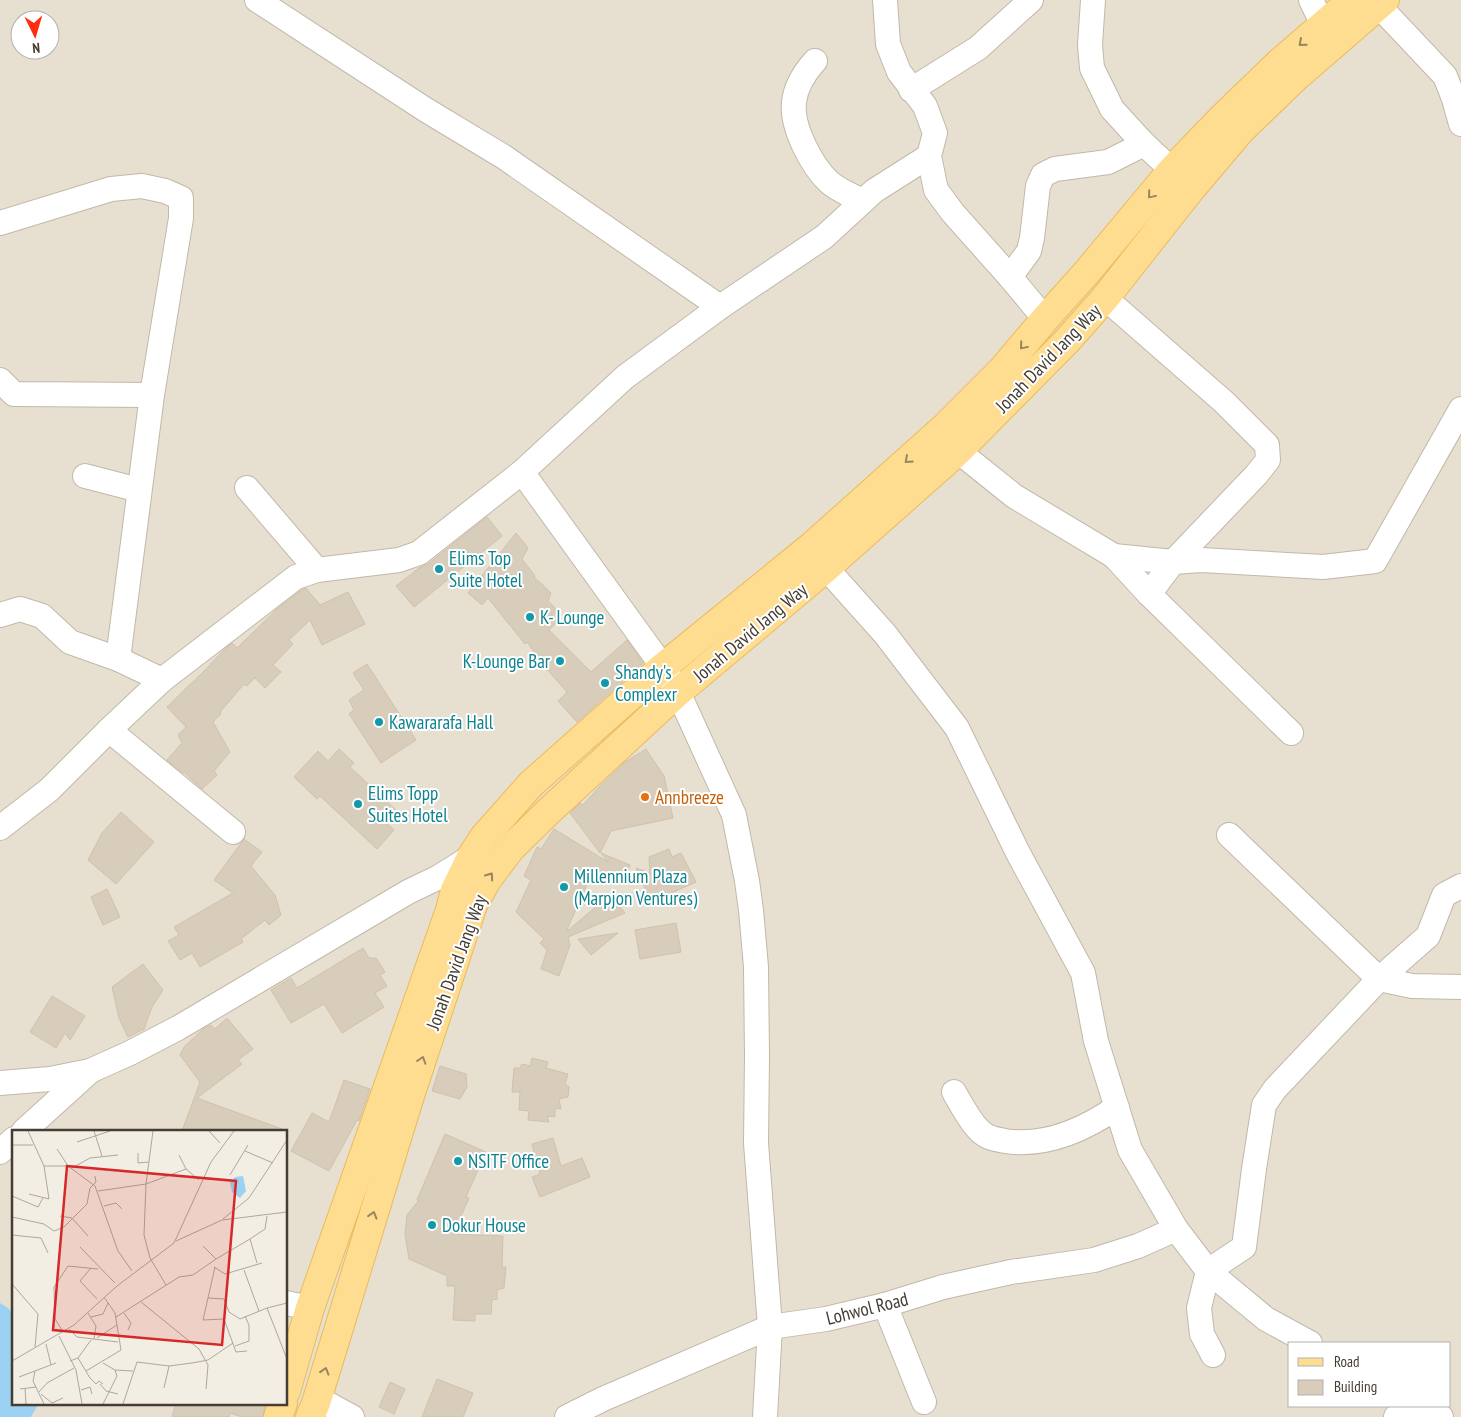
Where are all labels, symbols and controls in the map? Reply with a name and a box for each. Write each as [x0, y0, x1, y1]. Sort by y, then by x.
north arrow [10, 10, 60, 60]
one-way arrow [1299, 37, 1308, 46]
text: N [32, 39, 41, 57]
one-way arrow [1147, 190, 1156, 199]
street label: Jonah David Jang Way [989, 298, 1106, 418]
one-way arrow [1019, 340, 1028, 349]
one-way arrow [904, 455, 913, 464]
place label: Elims Top Suite Hotel [449, 546, 523, 592]
marker: Elims Top Suite Hotel [433, 563, 445, 575]
street label: Jonah David Jang Way [687, 577, 813, 687]
place label: K- Lounge [540, 605, 605, 629]
marker: K- Lounge [524, 611, 536, 623]
place label: K-Lounge Bar [463, 649, 551, 673]
marker: K-Lounge Bar [554, 655, 566, 667]
place label: Shandy's Complexr [615, 660, 678, 706]
marker: Shandy's Complexr [599, 677, 611, 689]
place label: Kawararafa Hall [389, 710, 494, 734]
marker: Kawararafa Hall [373, 716, 385, 728]
place label: Elims Topp Suites Hotel [368, 781, 448, 827]
place label: Annbreeze [655, 785, 724, 809]
marker: Annbreeze [639, 791, 651, 803]
marker: Elims Topp Suites Hotel [352, 798, 364, 810]
place label: Millennium Plaza (Marpjon Ventures) [574, 864, 698, 910]
one-way arrow [484, 872, 493, 882]
marker: Millennium Plaza (Marpjon Ventures) [558, 881, 570, 893]
street label: Jonah David Jang Way [420, 890, 492, 1034]
one-way arrow [416, 1057, 426, 1065]
inset map [12, 1130, 288, 1404]
place label: NSITF Office [468, 1149, 549, 1173]
marker: NSITF Office [452, 1155, 464, 1167]
one-way arrow [367, 1212, 377, 1220]
place label: Dokur House [442, 1213, 526, 1237]
marker: Dokur House [426, 1219, 438, 1231]
street label: Lohwol Road [823, 1286, 911, 1330]
legend [1288, 1342, 1451, 1407]
text: Road [1334, 1352, 1360, 1371]
one-way arrow [320, 1367, 330, 1375]
text: Building [1334, 1377, 1377, 1396]

